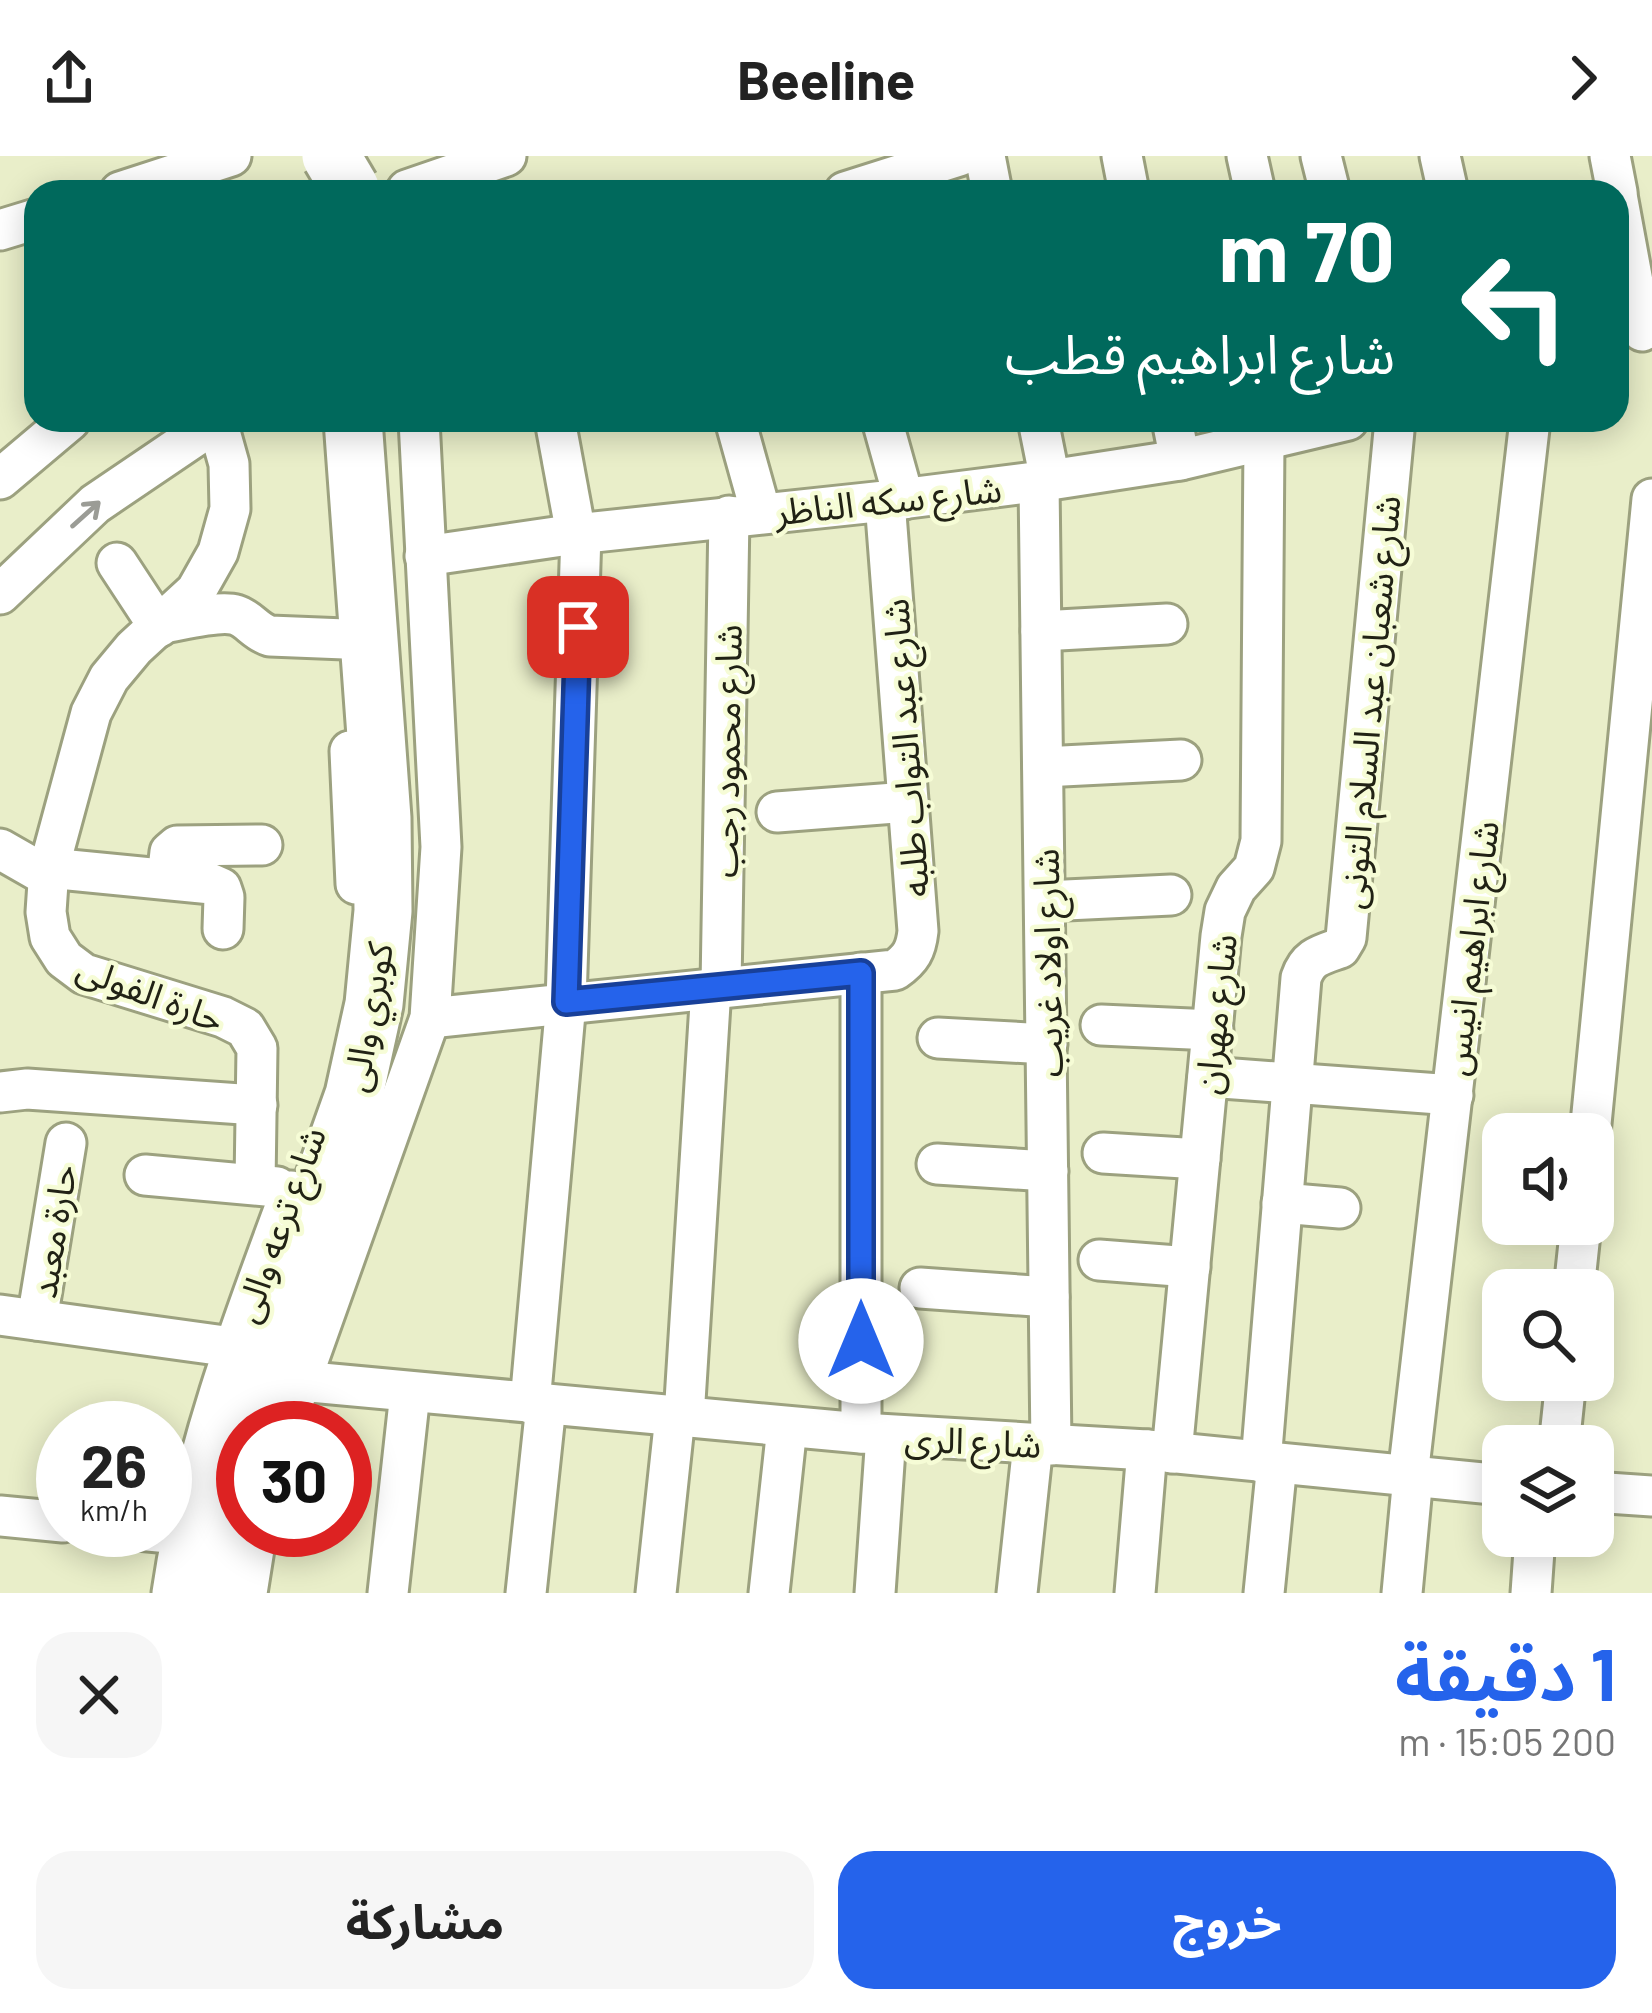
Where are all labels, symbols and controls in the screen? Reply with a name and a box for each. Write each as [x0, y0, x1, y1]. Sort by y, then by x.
icon: share [36, 45, 102, 111]
icon: forward [1550, 45, 1616, 111]
text: Beeline [737, 46, 915, 111]
text: 70 m [1219, 198, 1395, 299]
icon: left [1437, 228, 1593, 384]
text: شارع ابراهيم قطب [1005, 320, 1395, 385]
street label: شارع سكه الناظر [771, 466, 1004, 539]
street label: شارع شعبان عبد السلام التونى [1328, 493, 1415, 911]
one-way arrow [70, 501, 100, 528]
pin [527, 576, 629, 678]
icon: arrive [545, 594, 611, 660]
street label: شارع عبد التواب طلبه [872, 597, 943, 899]
street label: شارع محمود رجب [701, 624, 756, 878]
street label: شارع ابراهيم انيس [1432, 818, 1514, 1079]
street label: شارع اولاد غريب [1023, 848, 1076, 1078]
street label: شارع مهران [1184, 932, 1251, 1097]
street label: كوبري والى [332, 938, 409, 1096]
street label: حارة الفولى [71, 944, 231, 1042]
map controls [1482, 1113, 1614, 1557]
button: sound [1482, 1113, 1614, 1245]
street label: شارع ترعه والى [223, 1120, 340, 1330]
street label: حارة معبد [20, 1161, 86, 1301]
button: search [1482, 1269, 1614, 1401]
position arrow [798, 1278, 924, 1404]
speed limit sign: 30 [216, 1401, 372, 1557]
street label: شارع الرى [903, 1415, 1042, 1472]
button: layers [1482, 1425, 1614, 1557]
text: 26 [81, 1428, 147, 1500]
text: km/h [80, 1491, 148, 1527]
text: 1 دقيقة [1395, 1629, 1616, 1715]
button: close [36, 1632, 162, 1758]
text: 200 m · 15:05 [1398, 1717, 1616, 1764]
button: مشاركة [36, 1851, 814, 1989]
button: خروج [838, 1851, 1616, 1989]

